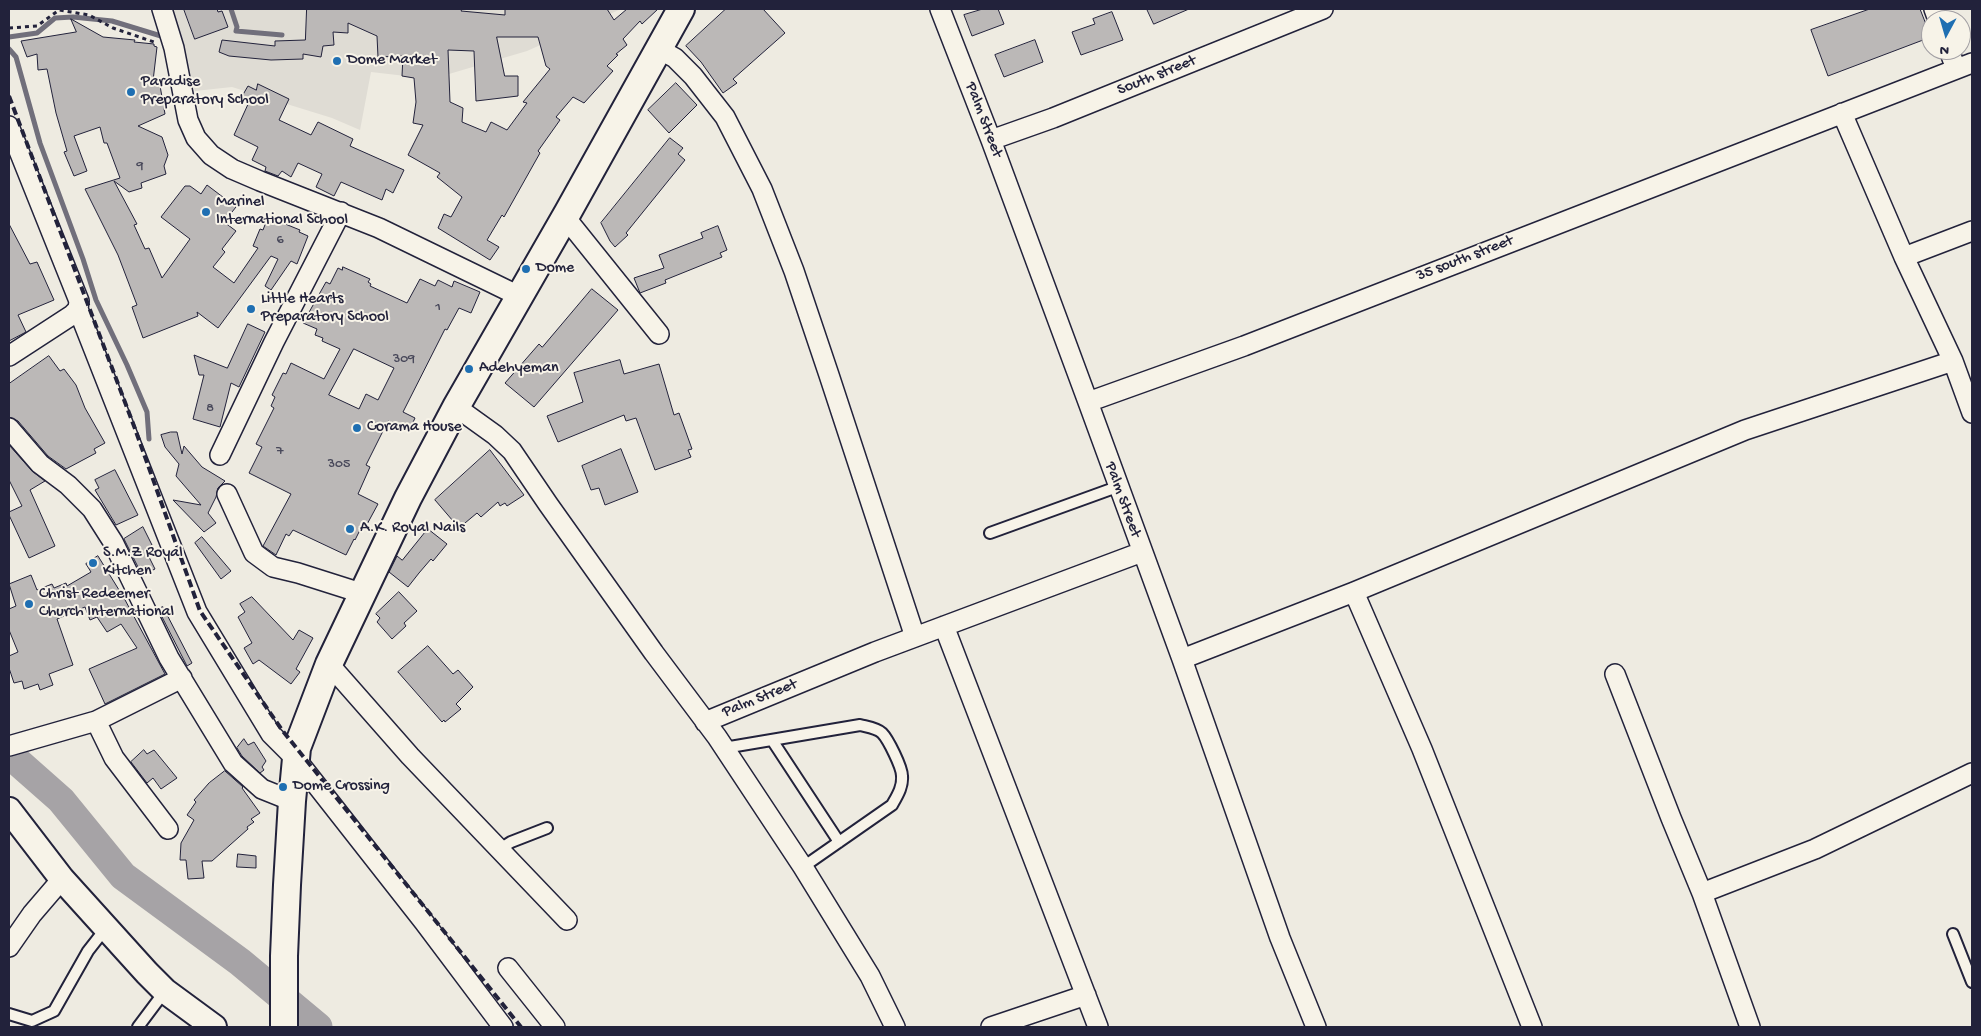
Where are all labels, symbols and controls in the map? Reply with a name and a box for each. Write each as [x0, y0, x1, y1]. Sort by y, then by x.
north arrow [1921, 10, 1971, 60]
text: N [1939, 40, 1950, 58]
place label: Dome Market [347, 51, 437, 71]
street label: South street [1115, 52, 1199, 100]
marker: Dome Market [331, 55, 343, 67]
place label: Paradise Preparatory School [141, 73, 269, 111]
street label: Palm Street [960, 80, 1006, 160]
marker: Paradise Preparatory School [125, 86, 137, 98]
house number: 9 [136, 159, 144, 175]
place label: Marinel International School [216, 193, 348, 231]
marker: Marinel International School [200, 206, 212, 218]
street label: 35 south street [1414, 232, 1516, 286]
house number: 6 [276, 233, 284, 249]
place label: Dome [536, 259, 574, 279]
marker: Dome [520, 263, 532, 275]
place label: Little Hearts Preparatory School [261, 290, 389, 328]
house number: 1 [435, 300, 441, 316]
marker: Little Hearts Preparatory School [245, 303, 257, 315]
house number: 309 [393, 352, 415, 368]
place label: Adehyeman [479, 359, 559, 379]
marker: Adehyeman [463, 363, 475, 375]
house number: 8 [206, 401, 214, 417]
place label: Corama House [367, 418, 462, 438]
marker: Corama House [351, 422, 363, 434]
house number: 7 [276, 444, 284, 460]
house number: 305 [328, 457, 350, 473]
street label: Palm Street [1099, 460, 1145, 540]
place label: A.K. Royal Nails [360, 519, 465, 539]
marker: A.K. Royal Nails [344, 523, 356, 535]
place label: S.M.Z Royal Kitchen [103, 544, 183, 582]
marker: S.M.Z Royal Kitchen [87, 557, 99, 569]
place label: Christ Redeemer Church International [39, 585, 174, 623]
marker: Christ Redeemer Church International [23, 598, 35, 610]
street label: Palm Street [720, 675, 800, 723]
place label: Dome Crossing [293, 777, 390, 797]
marker: Dome Crossing [277, 781, 289, 793]

